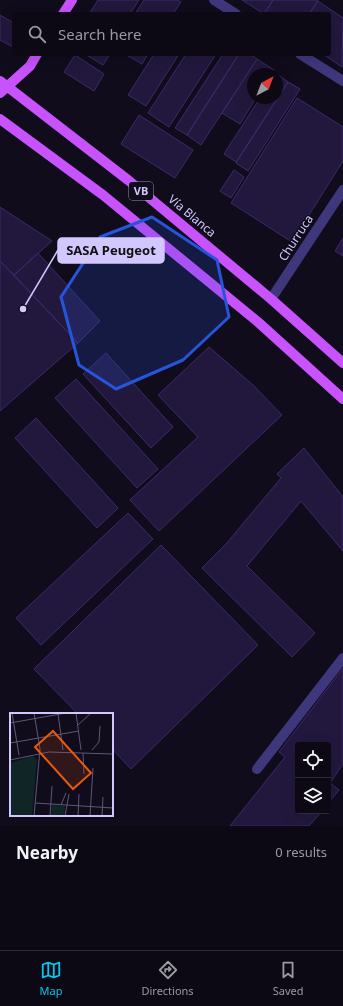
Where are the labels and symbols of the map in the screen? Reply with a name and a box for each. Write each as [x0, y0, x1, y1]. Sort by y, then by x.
north arrow [247, 68, 283, 104]
road number: VB [129, 182, 153, 200]
street label: Vía Blanca [165, 191, 220, 241]
street label: Churruca [274, 211, 317, 264]
callout: SASA Peugeot [58, 238, 164, 263]
text: SASA Peugeot [66, 241, 156, 259]
inset map [10, 713, 113, 816]

